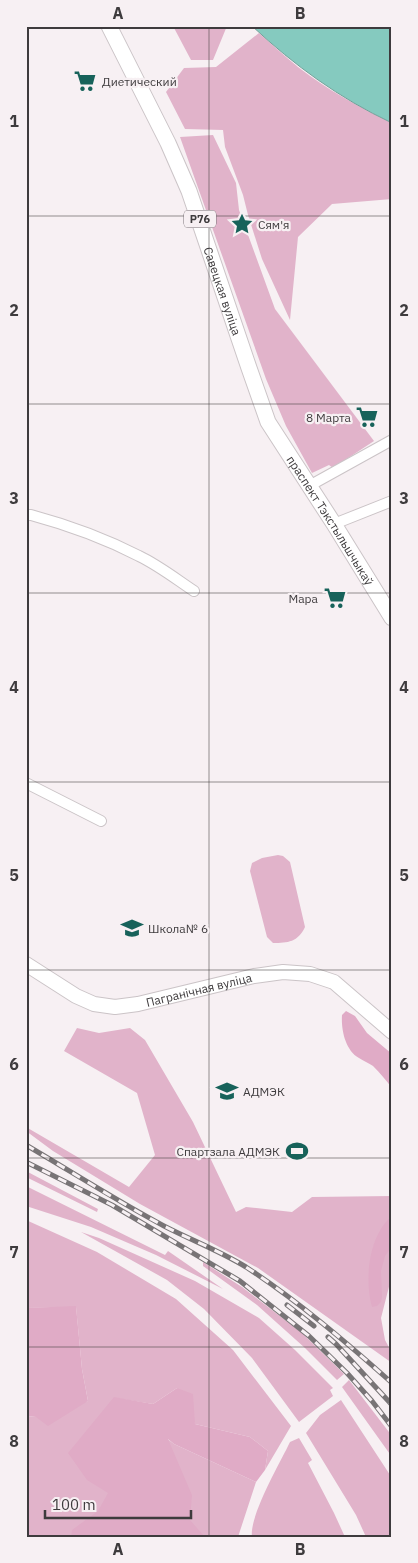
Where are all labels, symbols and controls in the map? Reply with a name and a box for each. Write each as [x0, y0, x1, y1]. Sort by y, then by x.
text: A [113, 3, 124, 23]
text: B [295, 3, 306, 23]
supermarket icon: Диетический [72, 68, 98, 94]
place label: Диетический [102, 74, 177, 89]
text: 1 [9, 111, 19, 131]
text: 1 [399, 111, 409, 131]
road number: Р76 [184, 210, 216, 228]
place icon: Сям'я [229, 211, 255, 237]
place label: Сям'я [258, 217, 290, 232]
street label: Савецкая вуліца [201, 245, 245, 338]
text: 2 [9, 300, 19, 320]
text: 2 [399, 300, 409, 320]
supermarket icon: 8 Марта [354, 404, 380, 430]
place label: 8 Марта [306, 410, 352, 425]
street label: праспект Тэкстыльшчыкаў [284, 452, 377, 588]
text: 3 [9, 488, 19, 508]
text: 3 [399, 488, 409, 508]
supermarket icon: Мара [322, 585, 348, 611]
place label: Мара [288, 591, 319, 606]
text: 4 [9, 677, 19, 697]
text: 4 [399, 677, 409, 697]
text: 5 [9, 865, 19, 885]
text: 5 [399, 865, 409, 885]
school or university icon: Школа№ 6 [119, 915, 145, 941]
place label: Школа№ 6 [148, 921, 208, 936]
street label: Пагранічная вуліца [144, 969, 254, 1009]
text: 6 [9, 1054, 19, 1074]
text: 6 [399, 1054, 409, 1074]
school or university icon: АДМЭК [214, 1078, 240, 1104]
place label: АДМЭК [243, 1084, 285, 1099]
sports icon: Спартзала АДМЭК [284, 1138, 310, 1164]
place label: Спартзала АДМЭК [176, 1144, 280, 1159]
text: 7 [9, 1242, 19, 1262]
text: 7 [399, 1242, 409, 1262]
text: 8 [9, 1431, 19, 1451]
text: 8 [399, 1431, 409, 1451]
scale bar [45, 1488, 191, 1520]
text: 100 m [52, 1495, 96, 1514]
text: A [113, 1539, 124, 1559]
text: B [295, 1539, 306, 1559]

